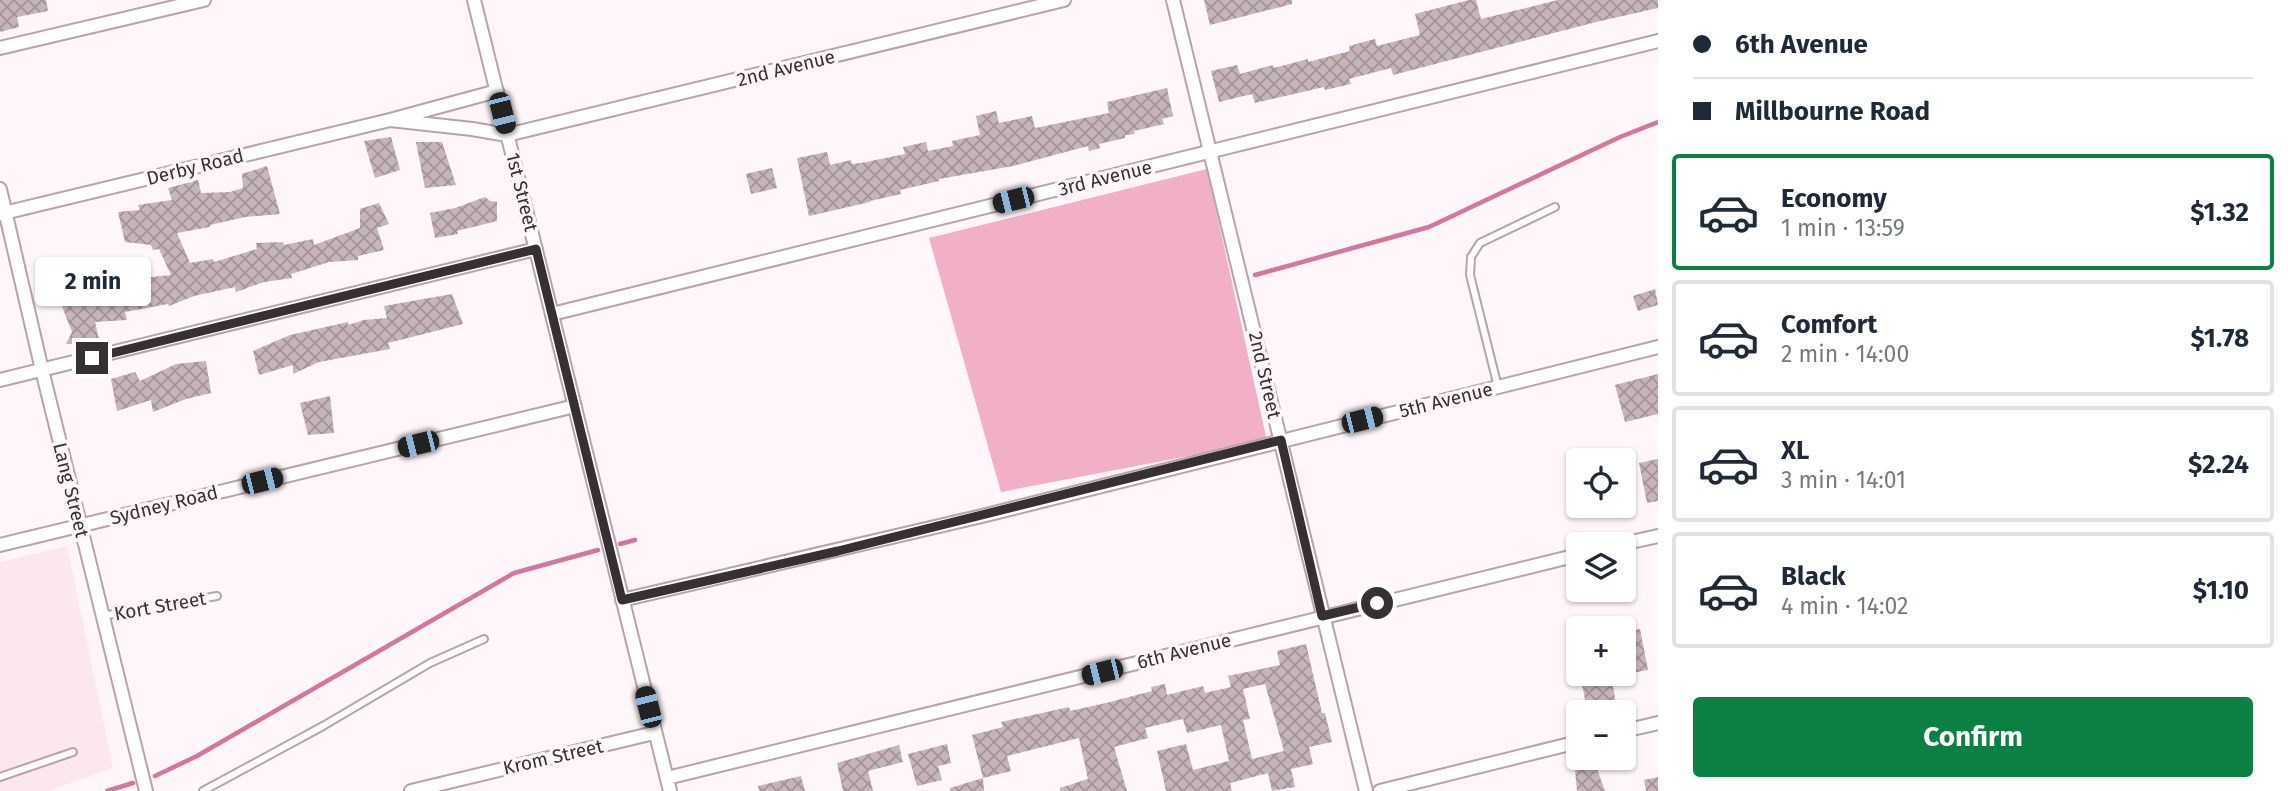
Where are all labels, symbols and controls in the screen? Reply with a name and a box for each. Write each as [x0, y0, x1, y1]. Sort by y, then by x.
text: 6th Avenue [1735, 29, 1868, 60]
street label: 2nd Avenue [735, 45, 837, 91]
car [487, 90, 518, 136]
text: Millbourne Road [1735, 96, 1930, 127]
street label: Derby Road [144, 144, 246, 190]
street label: 1st Street [501, 150, 543, 234]
street label: 3rd Avenue [1056, 155, 1154, 201]
icon: car [1697, 181, 1760, 244]
text: Economy [1781, 183, 1887, 214]
car [991, 185, 1036, 215]
text: $1.32 [2190, 197, 2249, 228]
text: 1 min · 13:59 [1781, 214, 1905, 242]
callout: 2 min [34, 256, 150, 306]
text: 2 min [65, 267, 121, 295]
icon: car [1697, 307, 1760, 370]
text: Comfort [1781, 309, 1877, 340]
text: $1.78 [2191, 323, 2249, 354]
street label: 2nd Street [1244, 329, 1286, 421]
text: 2 min · 14:00 [1781, 340, 1909, 368]
route end [76, 342, 108, 374]
street label: 5th Avenue [1397, 377, 1495, 423]
car [1340, 405, 1385, 435]
car [396, 429, 441, 459]
icon: car [1697, 433, 1760, 496]
text: XL [1781, 435, 1809, 466]
street label: Lang Street [48, 440, 94, 540]
map controls [1566, 448, 1636, 770]
button: locate [1566, 448, 1636, 518]
text: $2.24 [2188, 449, 2249, 480]
car [240, 466, 285, 496]
text: 3 min · 14:01 [1781, 466, 1906, 494]
street label: Sydney Road [108, 480, 220, 530]
button: layers [1566, 532, 1636, 602]
icon: car [1697, 559, 1760, 622]
text: Black [1781, 561, 1846, 592]
text: $1.10 [2193, 575, 2249, 606]
street label: Kort Street [112, 587, 208, 625]
route start [1361, 587, 1393, 619]
text: 4 min · 14:02 [1781, 592, 1908, 620]
button: + [1566, 616, 1636, 686]
street label: 6th Avenue [1135, 628, 1233, 674]
car [1080, 657, 1125, 687]
car [633, 684, 664, 730]
button: Confirm [1693, 697, 2253, 777]
button: − [1566, 700, 1636, 770]
street label: Krom Street [501, 734, 605, 780]

